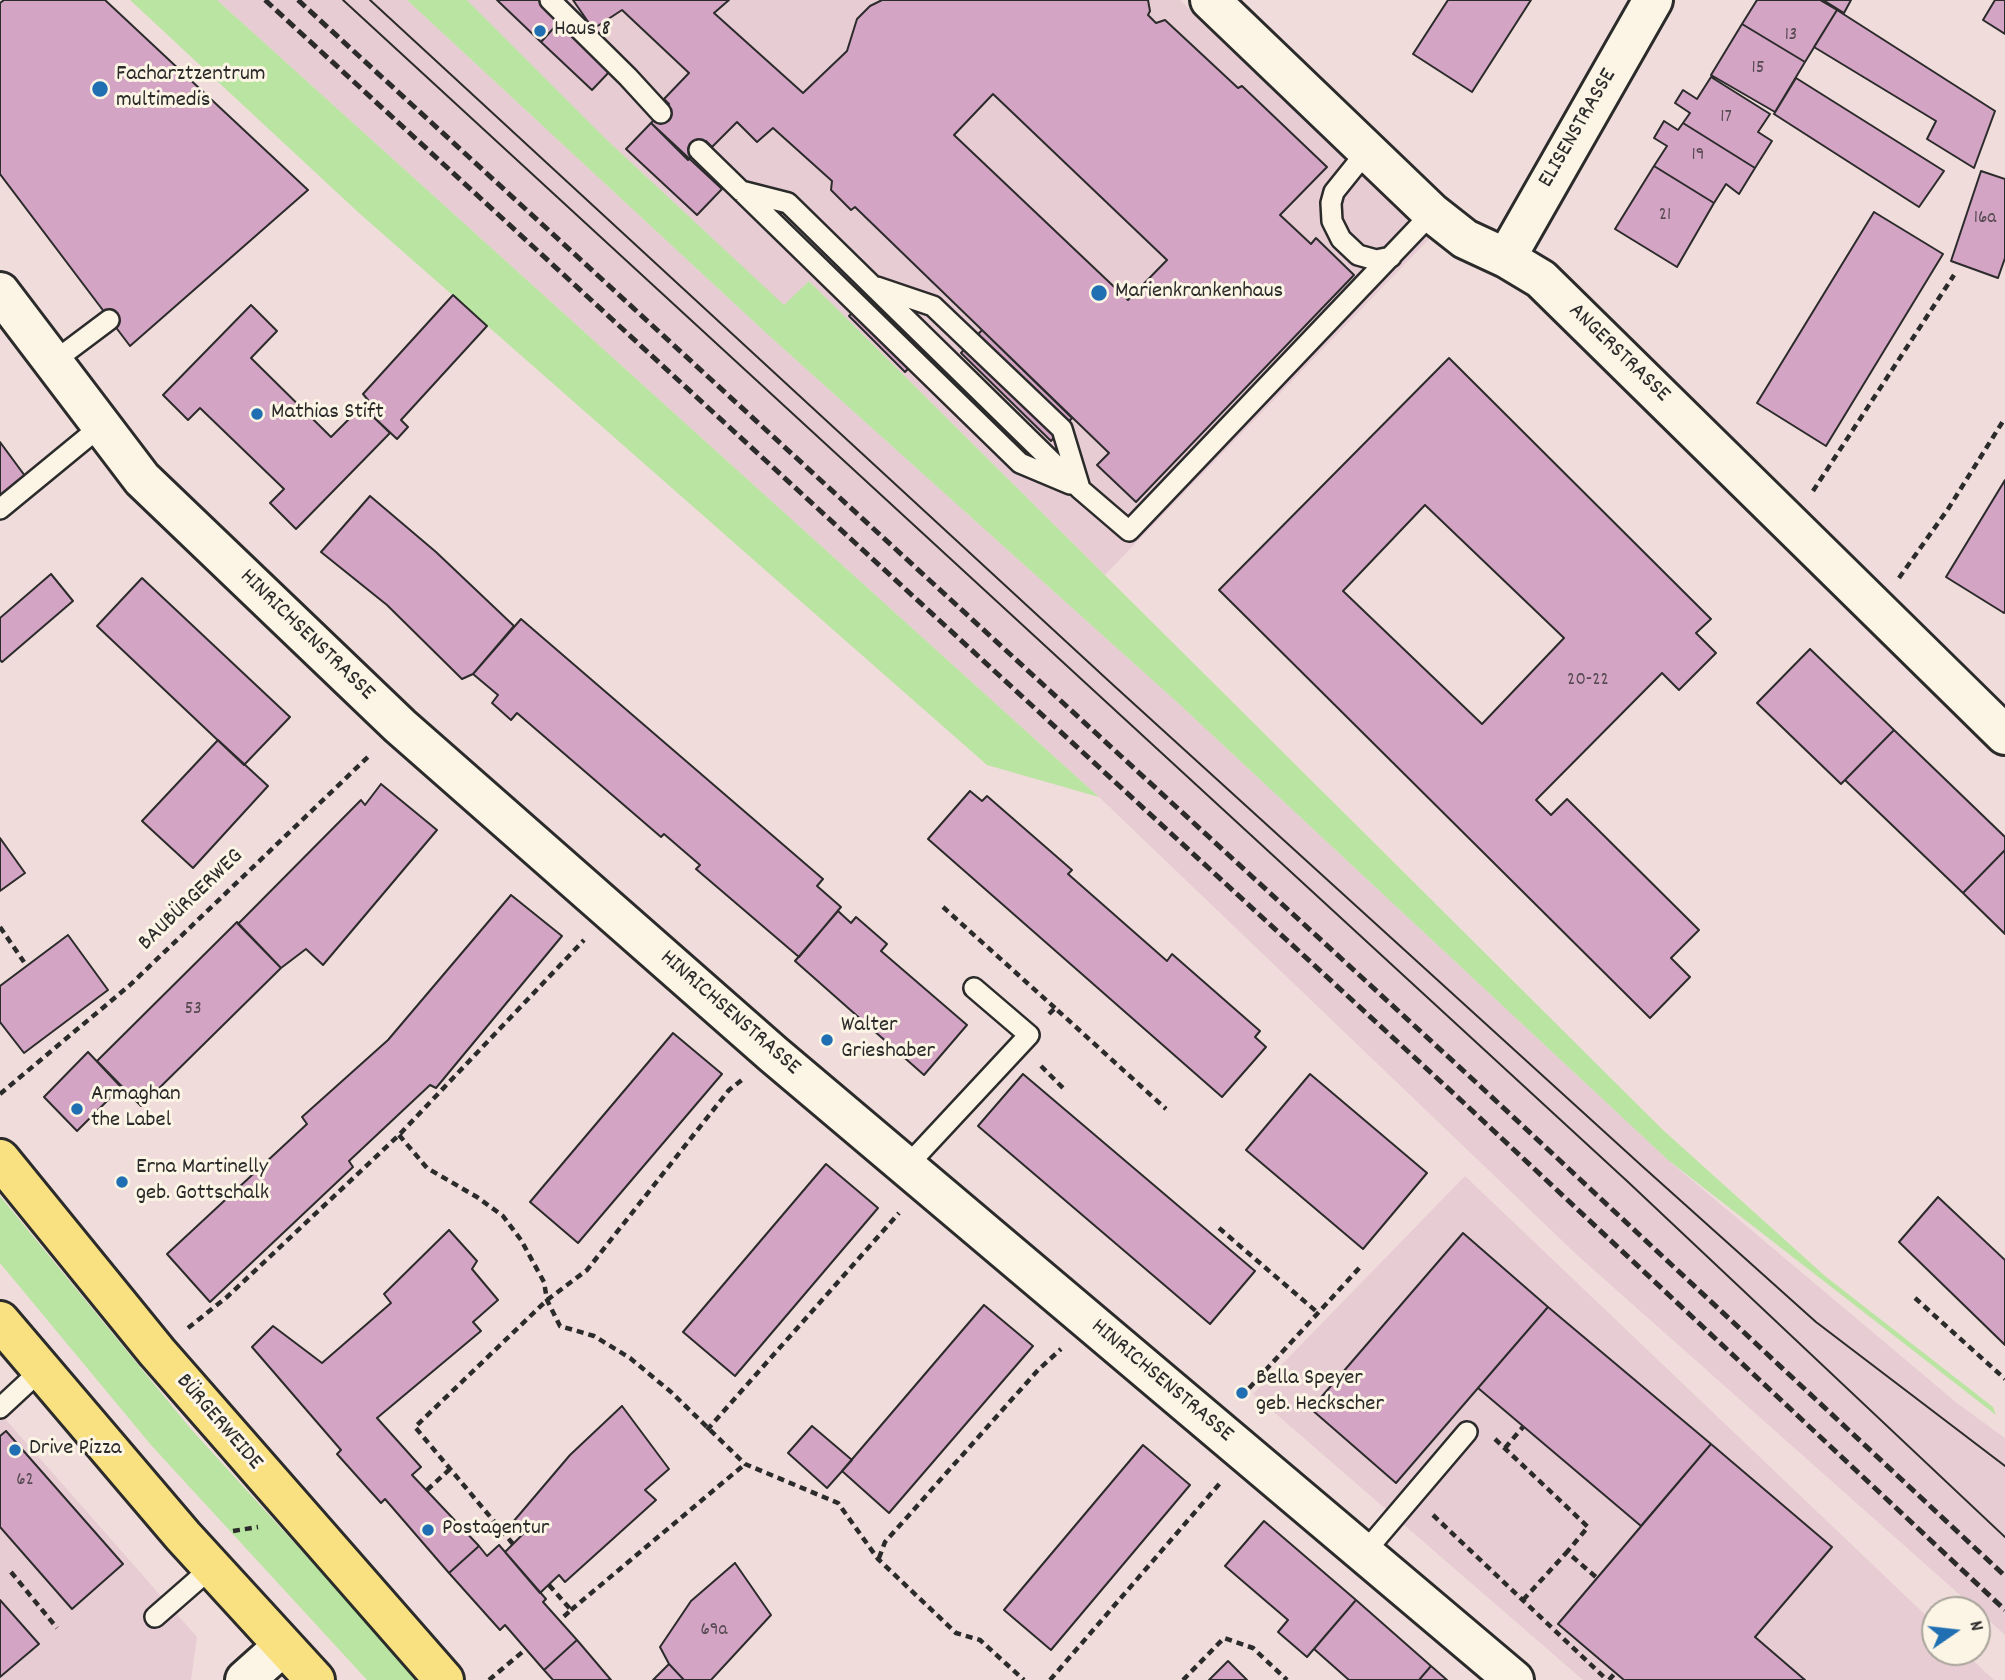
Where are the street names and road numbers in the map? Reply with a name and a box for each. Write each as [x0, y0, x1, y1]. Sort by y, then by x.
street label: ELISENSTRASSE [1534, 65, 1624, 193]
street label: ANGERSTRASSE [1561, 299, 1675, 409]
street label: HINRICHSENSTRASSE [233, 564, 379, 708]
street label: BAUBÜRGERWEG [134, 844, 250, 958]
street label: HINRICHSENSTRASSE [653, 945, 805, 1083]
street label: HINRICHSENSTRASSE [1084, 1314, 1238, 1450]
street label: BÜRGERWEIDE [169, 1369, 267, 1477]

